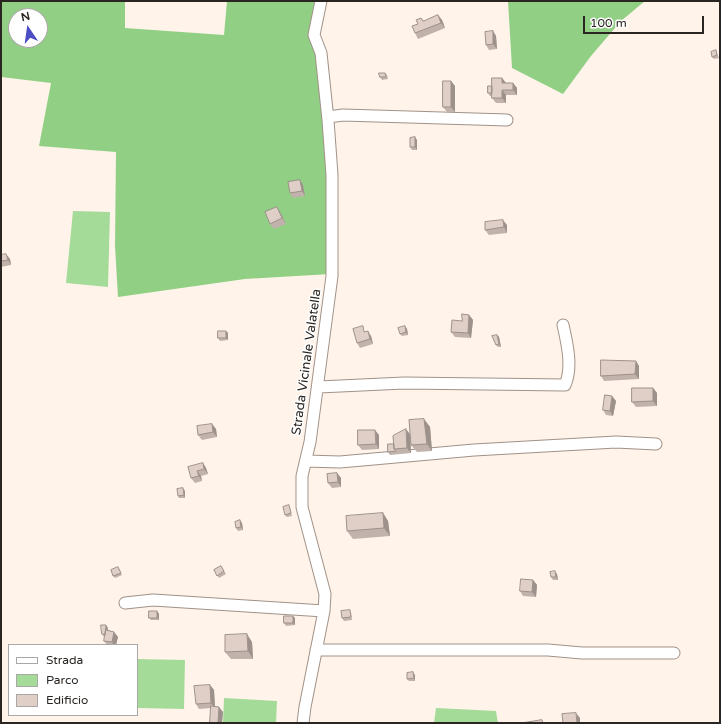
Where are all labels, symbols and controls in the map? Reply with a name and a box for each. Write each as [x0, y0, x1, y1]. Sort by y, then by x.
north arrow [8, 8, 48, 48]
scale bar [585, 8, 706, 34]
text: N [20, 9, 31, 24]
text: 100 m [590, 16, 627, 30]
street label: Strada Vicinale Valatella [289, 288, 325, 436]
legend [8, 644, 138, 716]
text: Strada [46, 653, 83, 667]
text: Parco [46, 673, 79, 687]
text: Edificio [46, 693, 88, 707]

